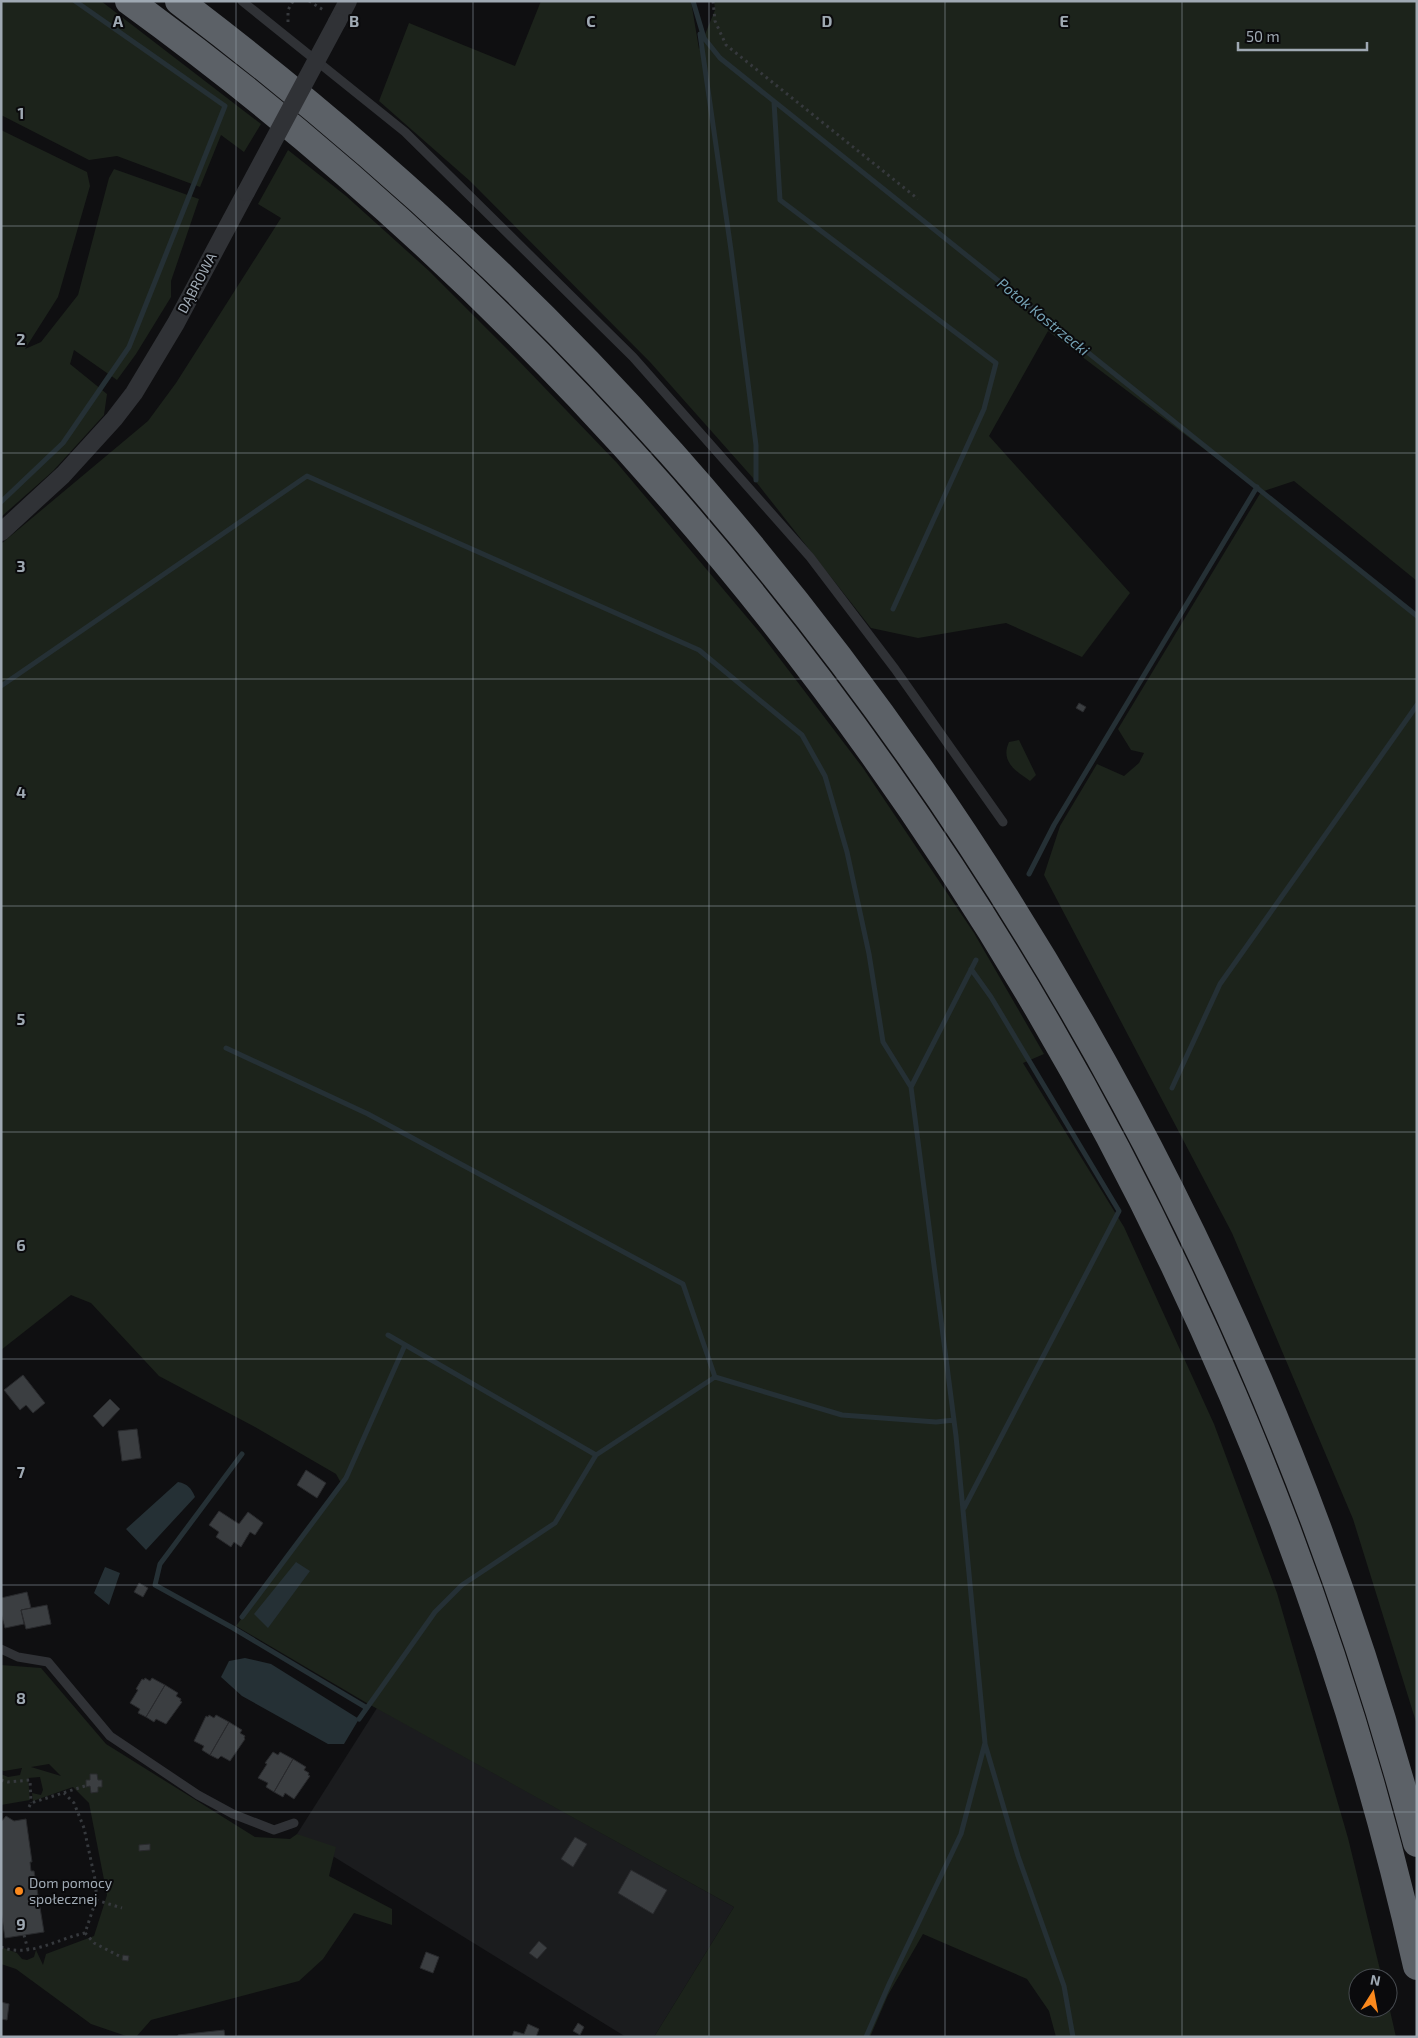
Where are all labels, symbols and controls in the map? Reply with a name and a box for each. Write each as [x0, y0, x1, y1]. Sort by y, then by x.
text: A [113, 11, 124, 30]
text: B [349, 11, 359, 30]
text: C [586, 11, 596, 30]
text: D [822, 11, 833, 30]
text: E [1059, 11, 1069, 30]
scale bar [1238, 20, 1367, 52]
text: 50 m [1246, 27, 1280, 45]
text: 1 [18, 103, 24, 122]
street label: DĄBROWA [173, 249, 220, 316]
water label: Potok Kostrzecki [994, 274, 1093, 359]
text: 2 [16, 329, 26, 348]
text: 3 [16, 556, 26, 575]
text: 4 [16, 782, 26, 801]
text: 5 [17, 1009, 26, 1028]
text: 6 [16, 1235, 26, 1254]
text: 7 [17, 1462, 26, 1481]
text: 8 [16, 1688, 26, 1707]
place label: Dom pomocy społecznej [29, 1874, 113, 1907]
marker: Dom pomocy społecznej [13, 1885, 25, 1897]
text: 9 [16, 1914, 26, 1933]
north arrow [1348, 1968, 1398, 2018]
text: N [1369, 1970, 1382, 1989]

